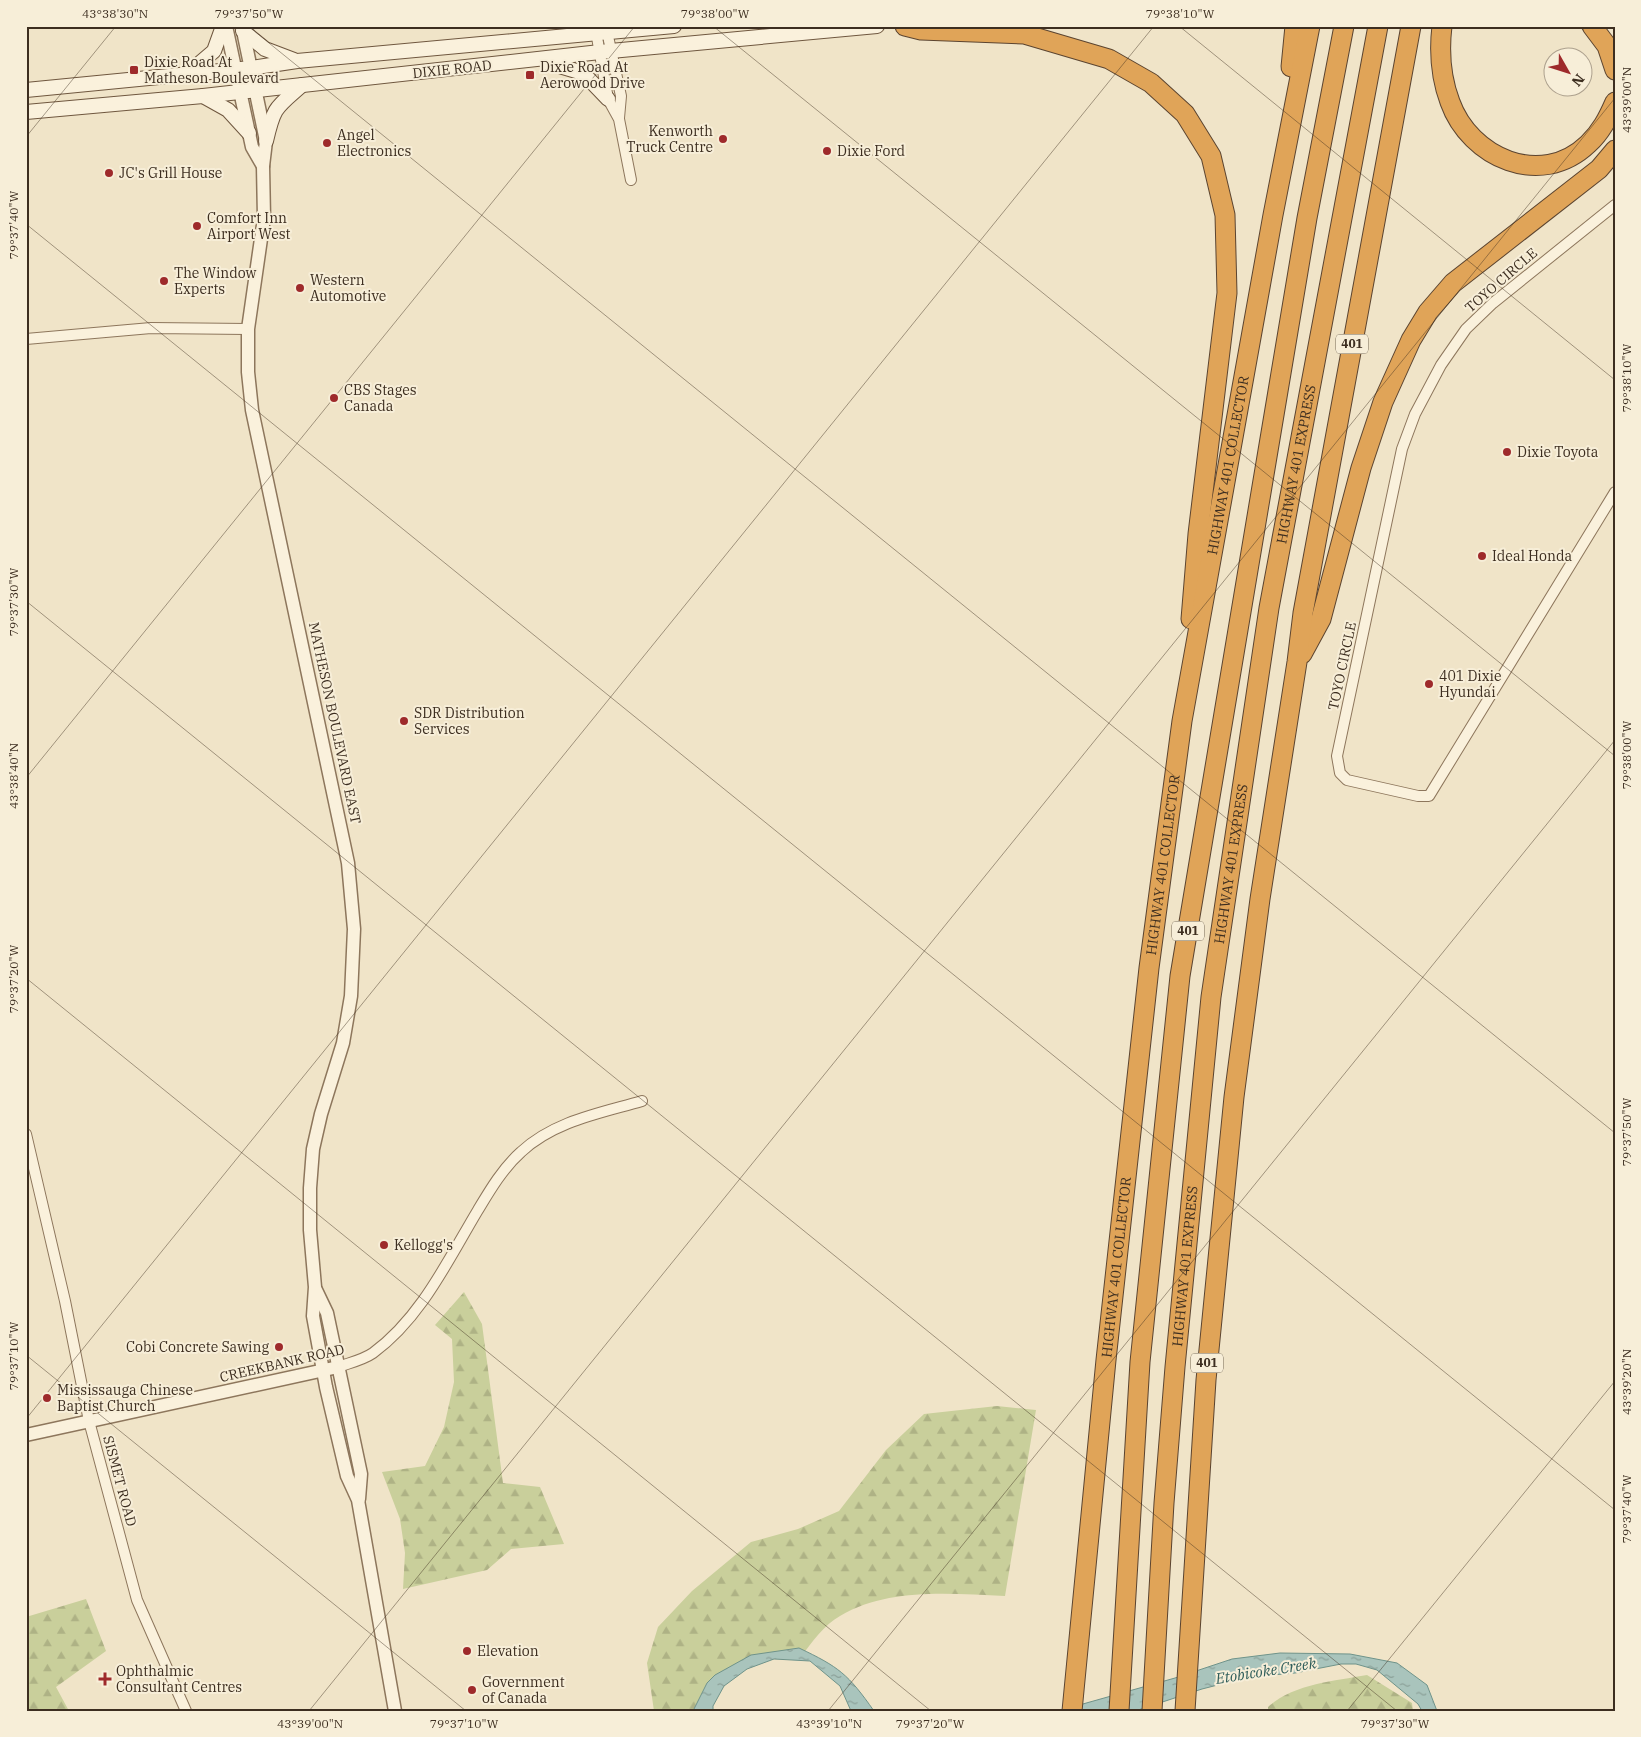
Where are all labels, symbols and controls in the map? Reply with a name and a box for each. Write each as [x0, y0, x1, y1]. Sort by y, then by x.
text: 43°38'30"N [82, 6, 148, 21]
text: 79°37'50"W [215, 6, 284, 21]
text: 79°38'00"W [681, 6, 750, 21]
text: 79°38'10"W [1146, 6, 1215, 21]
north arrow [1544, 48, 1594, 98]
place label: Dixie Road At Matheson Boulevard [144, 53, 280, 87]
street label: DIXIE ROAD [411, 56, 493, 82]
place label: Dixie Road At Aerowood Drive [540, 58, 645, 92]
marker: Dixie Road At Matheson Boulevard [128, 64, 140, 76]
text: 43°39'00"N [1619, 67, 1634, 133]
marker: Dixie Road At Aerowood Drive [524, 69, 536, 81]
text: N [1568, 70, 1589, 90]
place label: Kenworth Truck Centre [626, 122, 713, 156]
place label: Angel Electronics [337, 126, 412, 160]
marker: Kenworth Truck Centre [717, 133, 729, 145]
marker: Angel Electronics [321, 137, 333, 149]
place label: Dixie Ford [837, 142, 906, 160]
marker: Dixie Ford [821, 145, 833, 157]
place label: JC's Grill House [119, 164, 222, 182]
marker: JC's Grill House [103, 167, 115, 179]
text: 79°37'40"W [6, 190, 21, 259]
place label: Comfort Inn Airport West [207, 209, 291, 243]
marker: Comfort Inn Airport West [191, 220, 203, 232]
street label: TOYO CIRCLE [1461, 244, 1541, 316]
place label: The Window Experts [174, 264, 257, 298]
place label: Western Automotive [310, 271, 386, 305]
marker: The Window Experts [158, 275, 170, 287]
marker: Western Automotive [294, 282, 306, 294]
road number: 401 [1336, 334, 1368, 354]
text: 79°38'10"W [1619, 343, 1634, 412]
street label: HIGHWAY 401 COLLECTOR [1203, 374, 1253, 556]
place label: CBS Stages Canada [344, 381, 417, 415]
street label: HIGHWAY 401 EXPRESS [1272, 383, 1320, 545]
marker: CBS Stages Canada [328, 392, 340, 404]
place label: Dixie Toyota [1517, 443, 1599, 461]
marker: Dixie Toyota [1501, 446, 1513, 458]
place label: Ideal Honda [1492, 547, 1572, 565]
marker: Ideal Honda [1476, 550, 1488, 562]
text: 79°37'30"W [6, 567, 21, 636]
street label: MATHESON BOULEVARD EAST [305, 620, 365, 826]
street label: TOYO CIRCLE [1324, 620, 1360, 712]
place label: 401 Dixie Hyundai [1439, 667, 1502, 701]
marker: 401 Dixie Hyundai [1423, 678, 1435, 690]
place label: SDR Distribution Services [414, 704, 525, 738]
marker: SDR Distribution Services [398, 715, 410, 727]
text: 79°38'00"W [1619, 720, 1634, 789]
text: 43°38'40"N [6, 743, 21, 809]
street label: HIGHWAY 401 COLLECTOR [1142, 773, 1184, 956]
street label: HIGHWAY 401 EXPRESS [1210, 783, 1252, 945]
road number: 401 [1172, 921, 1204, 940]
text: 79°37'20"W [6, 944, 21, 1013]
text: 79°37'50"W [1619, 1097, 1634, 1166]
street label: HIGHWAY 401 COLLECTOR [1097, 1175, 1135, 1358]
street label: HIGHWAY 401 EXPRESS [1168, 1185, 1202, 1347]
place label: Kellogg's [394, 1236, 453, 1254]
marker: Kellogg's [378, 1239, 390, 1251]
text: 79°37'10"W [6, 1321, 21, 1390]
place label: Cobi Concrete Sawing [126, 1338, 269, 1356]
street label: CREEKBANK ROAD [218, 1340, 346, 1386]
marker: Cobi Concrete Sawing [273, 1341, 285, 1353]
text: 43°39'20"N [1619, 1349, 1634, 1415]
road number: 401 [1191, 1354, 1223, 1372]
place label: Mississauga Chinese Baptist Church [57, 1381, 193, 1415]
marker: Mississauga Chinese Baptist Church [41, 1392, 53, 1404]
street label: SISMET ROAD [99, 1434, 141, 1528]
text: 79°37'40"W [1619, 1474, 1634, 1543]
place label: Elevation [477, 1642, 539, 1660]
marker: Elevation [461, 1645, 473, 1657]
water label: Etobicoke Creek [1213, 1653, 1318, 1688]
place label: Ophthalmic Consultant Centres [116, 1662, 242, 1696]
marker: Ophthalmic Consultant Centres [98, 1672, 112, 1686]
place label: Government of Canada [482, 1673, 565, 1707]
marker: Government of Canada [466, 1684, 478, 1696]
text: 43°39'00"N [277, 1716, 343, 1731]
text: 79°37'10"W [430, 1716, 499, 1731]
text: 43°39'10"N [796, 1716, 862, 1731]
text: 79°37'20"W [896, 1716, 965, 1731]
text: 79°37'30"W [1361, 1716, 1430, 1731]

